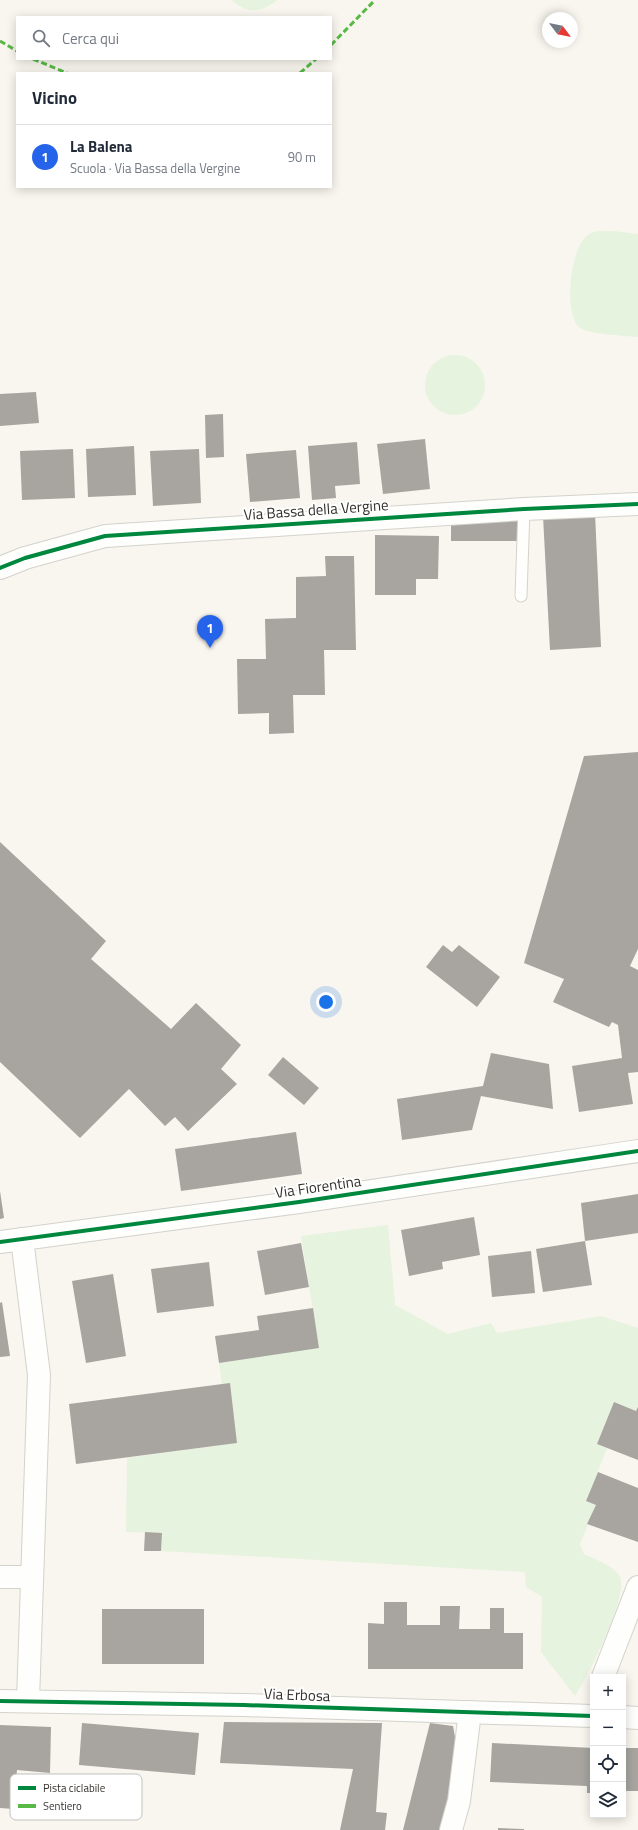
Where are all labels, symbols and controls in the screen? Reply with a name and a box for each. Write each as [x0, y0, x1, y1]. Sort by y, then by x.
north arrow [542, 12, 578, 48]
search box [16, 16, 332, 60]
icon: search [30, 27, 52, 49]
text: Cerca qui [62, 27, 119, 50]
text: Vicino [32, 85, 77, 111]
text: La Balena [70, 135, 133, 158]
text: 1 [41, 147, 49, 167]
text: 90 m [288, 147, 316, 167]
text: Scuola · Via Bassa della Vergine [70, 158, 240, 178]
street label: Via Bassa della Vergine [243, 493, 389, 526]
pin: 1 [197, 615, 223, 648]
your location [316, 992, 336, 1012]
street label: Via Fiorentina [273, 1169, 363, 1204]
map controls [590, 1674, 626, 1818]
button: + [590, 1674, 626, 1710]
street label: Via Erbosa [263, 1682, 331, 1707]
button: − [590, 1710, 626, 1746]
button: locate [590, 1746, 626, 1782]
legend [10, 1774, 142, 1820]
text: Pista ciclabile [43, 1780, 106, 1796]
button: layers [590, 1782, 626, 1818]
text: Sentiero [43, 1798, 82, 1814]

